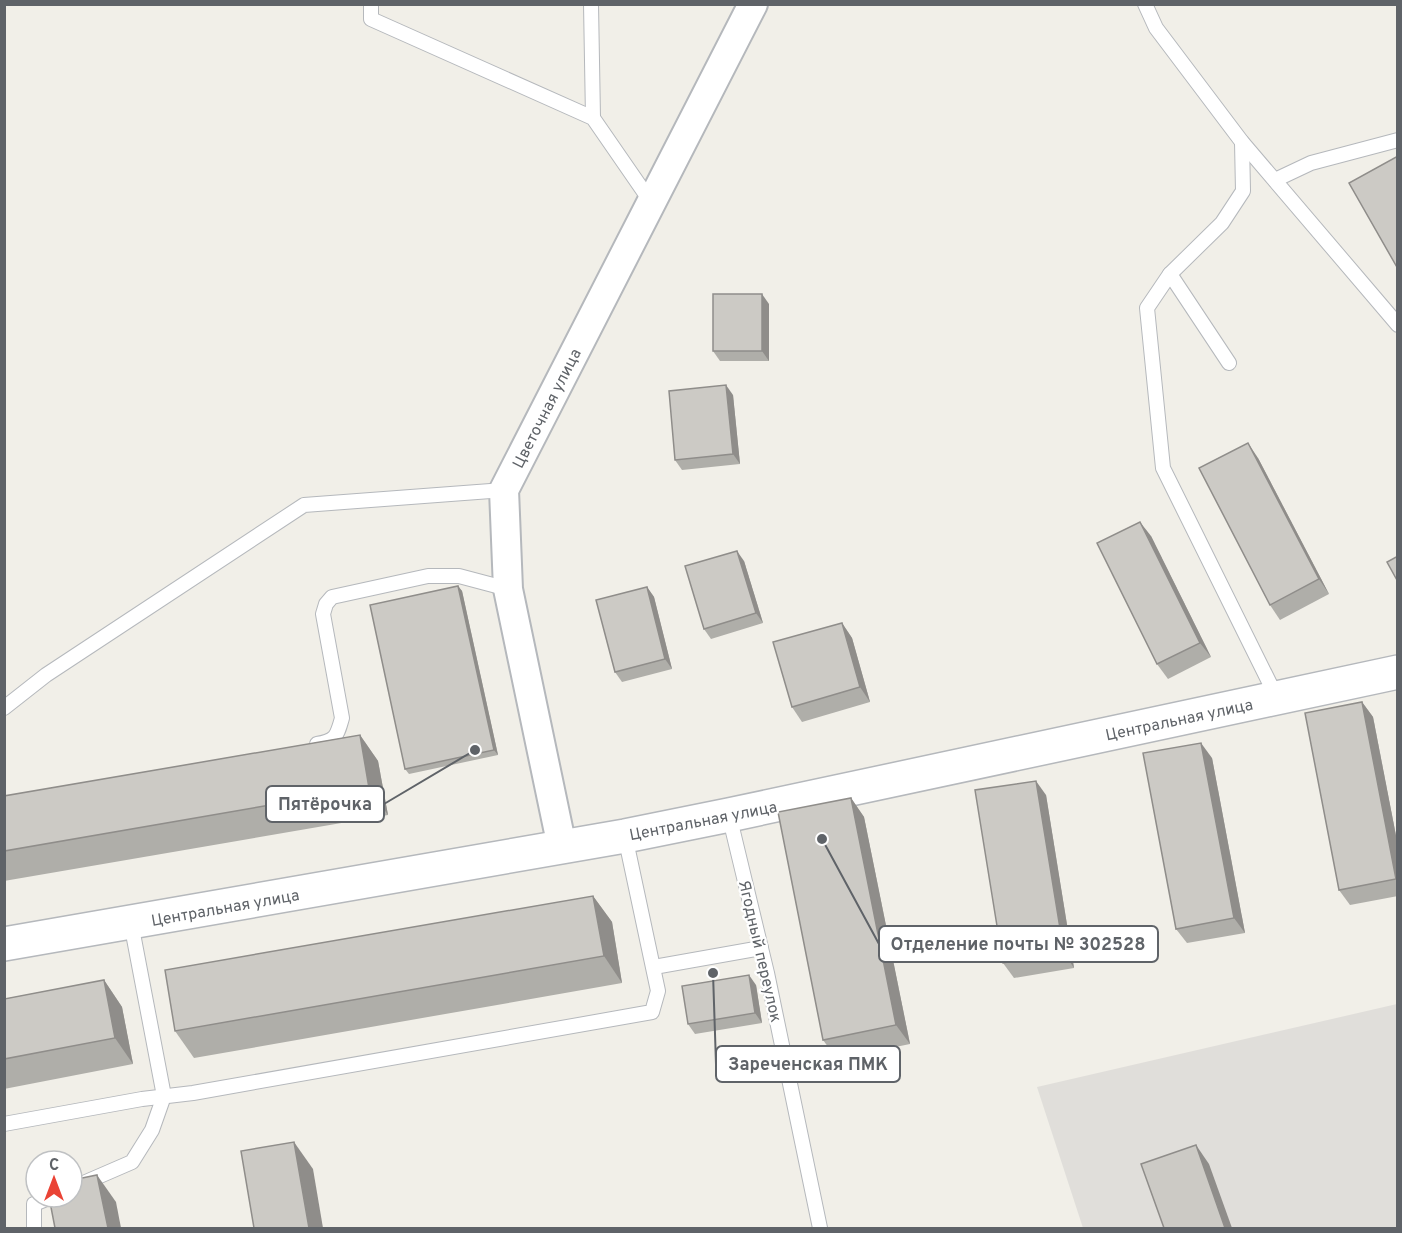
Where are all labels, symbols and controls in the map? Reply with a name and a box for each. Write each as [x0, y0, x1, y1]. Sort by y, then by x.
street label: Цветочная улица [509, 346, 587, 472]
street label: Центральная улица [1104, 696, 1255, 746]
callout: Пятёрочка [266, 786, 384, 822]
text: Пятёрочка [278, 794, 372, 817]
street label: Центральная улица [628, 798, 779, 846]
street label: Ягодный переулок [733, 878, 785, 1025]
street label: Центральная улица [150, 886, 301, 932]
callout: Отделение почты № 302528 [879, 926, 1158, 962]
text: Отделение почты № 302528 [891, 934, 1145, 957]
callout: Зареченская ПМК [716, 1046, 900, 1082]
text: Зареченская ПМК [728, 1054, 888, 1077]
north arrow [24, 1149, 84, 1209]
text: С [49, 1156, 59, 1176]

